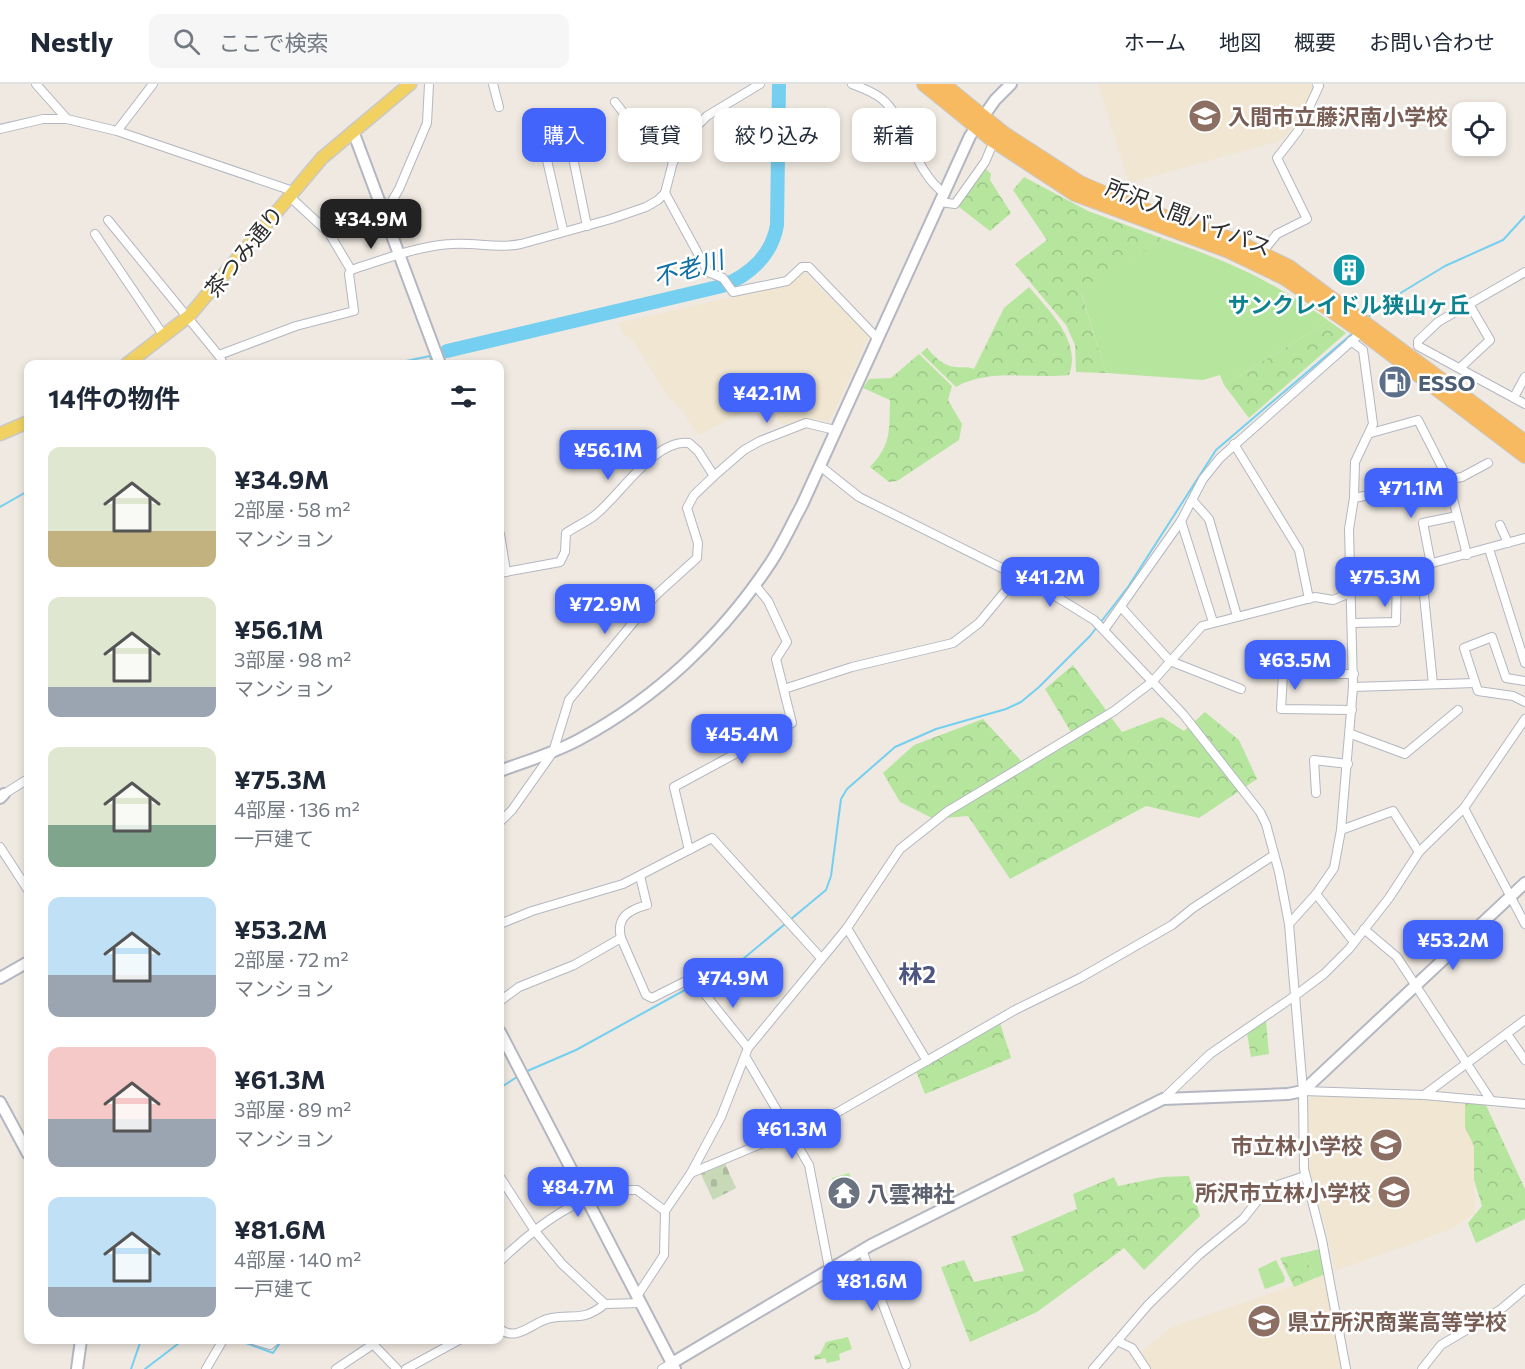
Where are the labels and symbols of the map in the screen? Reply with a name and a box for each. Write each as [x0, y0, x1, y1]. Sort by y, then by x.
school or university icon: 入間市立藤沢南小学校 [1187, 98, 1223, 134]
place label: 入間市立藤沢南小学校 [1228, 103, 1448, 130]
street label: 所沢入間バイパス [1102, 173, 1276, 261]
pin: ¥34.9M [322, 199, 420, 250]
street label: 茶つみ通り [199, 200, 289, 302]
water label: 不老川 [649, 243, 729, 292]
building icon: サンクレイドル狭山ヶ丘 [1331, 252, 1367, 288]
place label: サンクレイドル狭山ヶ丘 [1228, 291, 1470, 318]
fuel station icon: ESSO [1377, 364, 1413, 400]
place label: ESSO [1418, 369, 1476, 396]
pin: ¥42.1M [718, 373, 816, 424]
pin: ¥56.1M [559, 430, 657, 481]
pin: ¥71.1M [1362, 468, 1460, 519]
pin: ¥41.2M [1001, 557, 1099, 608]
pin: ¥75.3M [1336, 557, 1434, 608]
pin: ¥72.9M [556, 584, 654, 635]
pin: ¥63.5M [1246, 640, 1344, 691]
pin: ¥45.4M [693, 714, 791, 765]
pin: ¥53.2M [1404, 920, 1502, 971]
pin: ¥74.9M [684, 958, 782, 1009]
district label: 林2 [898, 959, 936, 988]
pin: ¥61.3M [743, 1109, 841, 1160]
school or university icon: 市立林小学校 [1368, 1127, 1404, 1163]
place label: 市立林小学校 [1231, 1132, 1363, 1159]
pin: ¥84.7M [529, 1167, 627, 1218]
school or university icon: 所沢市立林小学校 [1376, 1174, 1412, 1210]
temple icon: 八雲神社 [826, 1175, 862, 1211]
place label: 所沢市立林小学校 [1195, 1179, 1371, 1206]
place label: 八雲神社 [867, 1180, 955, 1207]
pin: ¥81.6M [823, 1261, 921, 1312]
school or university icon: 県立所沢商業高等学校 [1246, 1303, 1282, 1339]
place label: 県立所沢商業高等学校 [1287, 1308, 1507, 1335]

